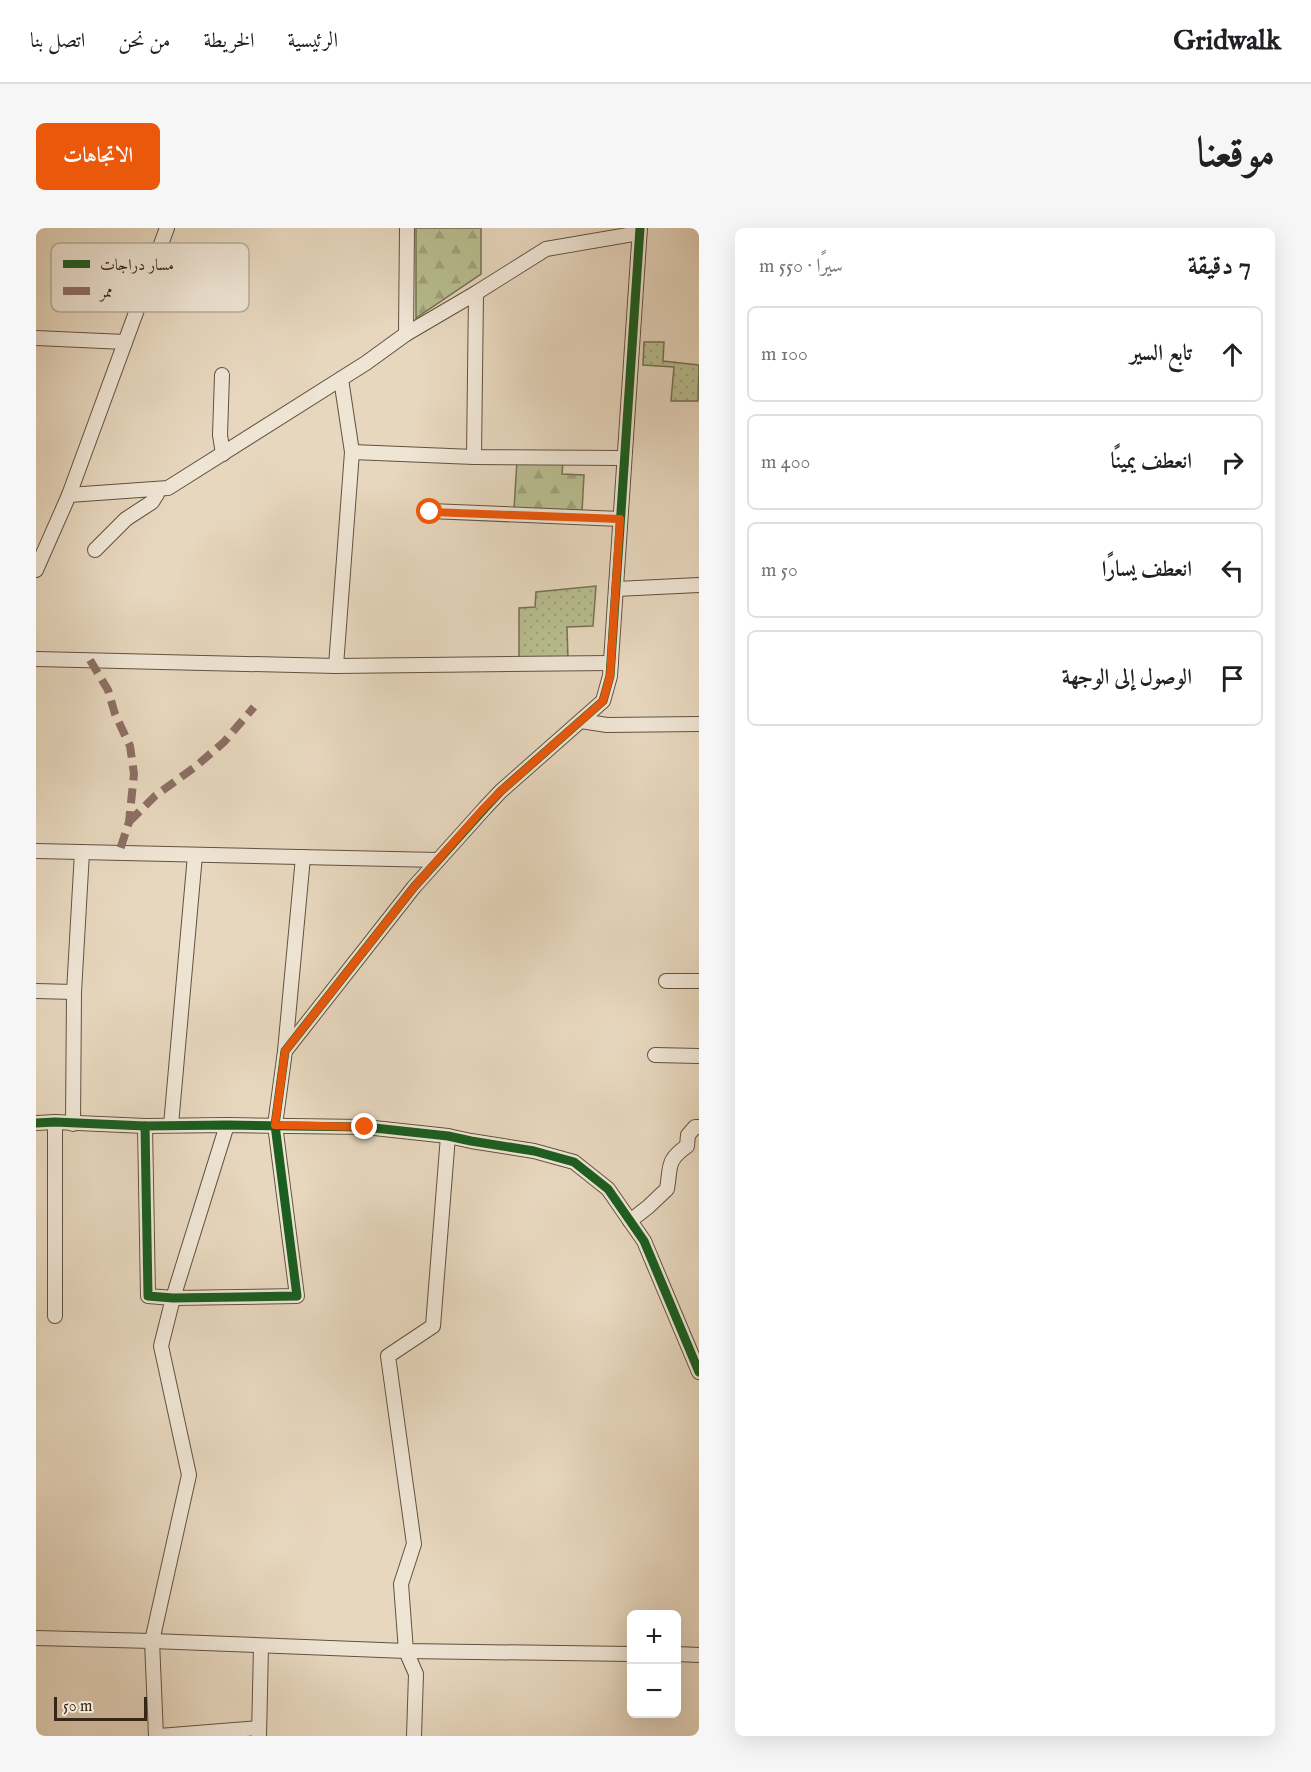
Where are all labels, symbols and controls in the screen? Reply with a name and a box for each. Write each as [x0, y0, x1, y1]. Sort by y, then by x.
text: Gridwalk [1173, 24, 1281, 59]
text: اتصل بنا [30, 28, 85, 55]
text: من نحن [118, 28, 170, 55]
text: الخريطة [203, 28, 255, 55]
text: الرئيسية [288, 28, 338, 55]
button: الاتجاهات [36, 123, 160, 190]
text: موقعنا [1197, 128, 1275, 181]
legend [51, 243, 249, 312]
text: 7 دقيقة [1188, 250, 1251, 283]
text: سيرًا · 550 m [759, 254, 843, 279]
text: مسار دراجات [100, 256, 174, 276]
text: ممر [98, 283, 113, 303]
icon: ahead [1216, 338, 1249, 371]
text: تابع السير [1130, 340, 1192, 368]
text: 100 m [761, 342, 808, 367]
icon: right [1216, 446, 1249, 479]
text: انعطف يمينًا [1111, 448, 1192, 476]
text: 400 m [761, 450, 810, 475]
route start [416, 498, 442, 524]
icon: left [1216, 554, 1249, 587]
text: انعطف يسارًا [1102, 556, 1192, 584]
text: 50 m [761, 558, 798, 583]
icon: arrive [1216, 662, 1249, 695]
text: الوصول إلى الوجهة [1062, 664, 1192, 692]
route end [351, 1113, 377, 1139]
map controls [627, 1610, 681, 1718]
button: + [627, 1610, 681, 1664]
button: − [627, 1664, 681, 1718]
scale bar [54, 1694, 147, 1722]
text: 50 m [63, 1697, 92, 1717]

